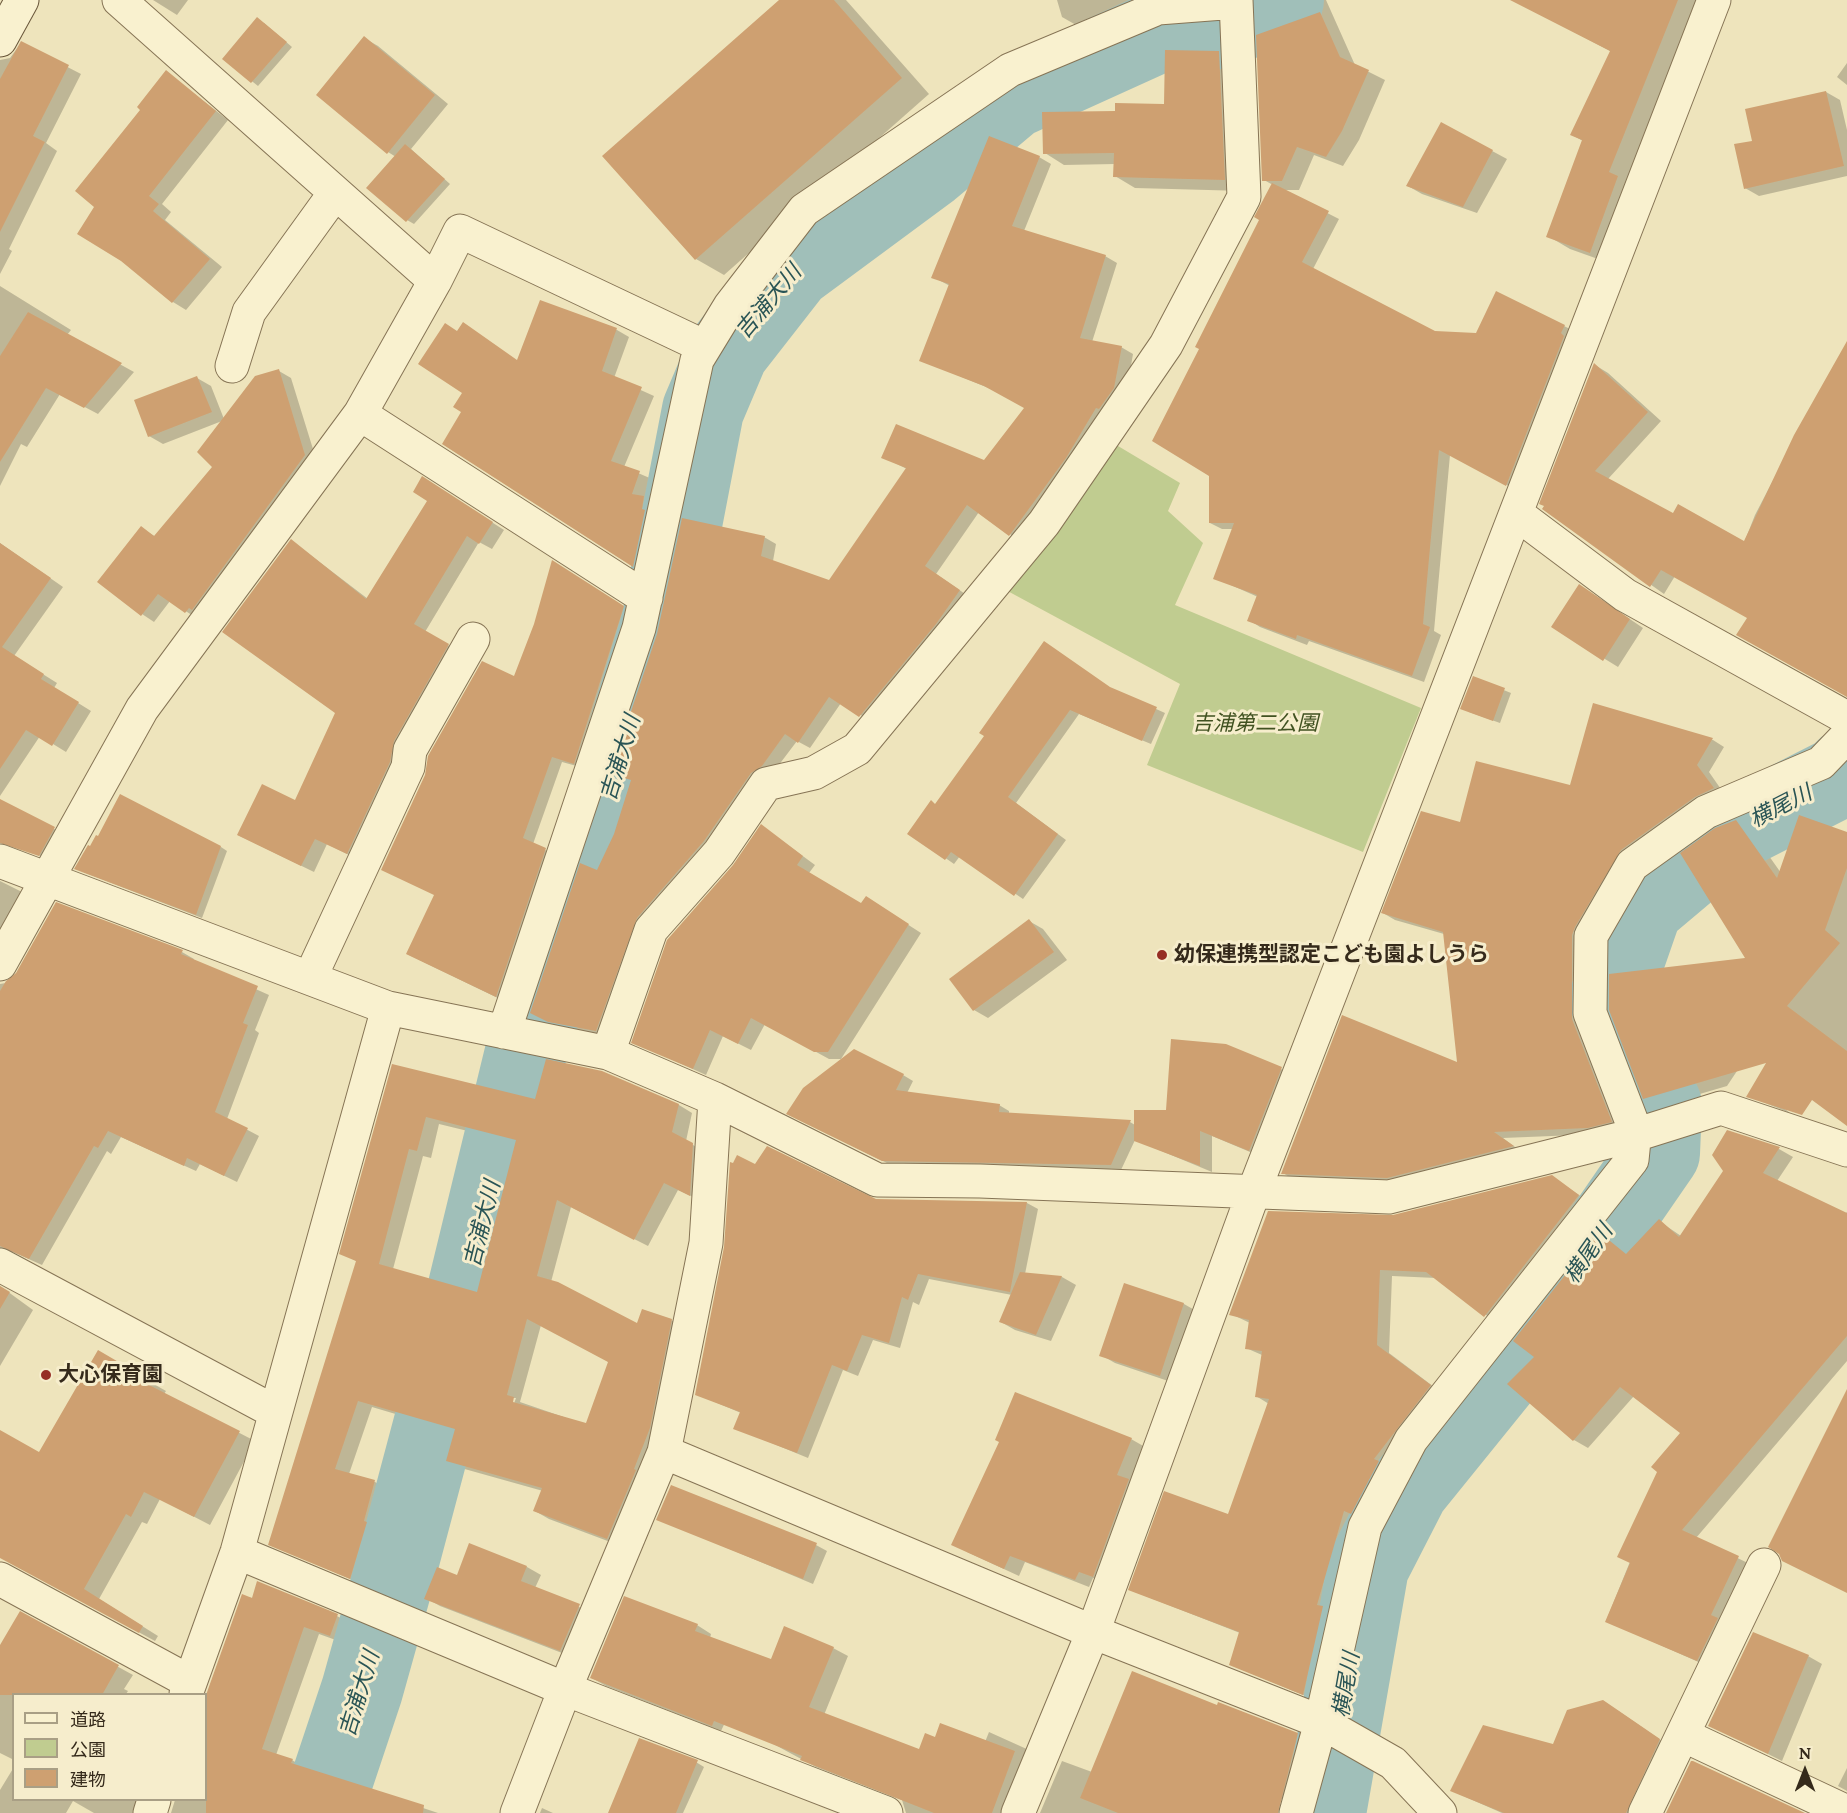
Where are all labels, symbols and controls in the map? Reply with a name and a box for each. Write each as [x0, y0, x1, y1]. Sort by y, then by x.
water label: 吉浦大川 [731, 260, 807, 344]
park label: 吉浦第二公園 [1192, 711, 1318, 737]
water label: 吉浦大川 [596, 712, 646, 804]
water label: 横尾川 [1746, 780, 1816, 834]
place label: 幼保連携型認定こども園よしうら [1174, 942, 1489, 968]
marker: 幼保連携型認定こども園よしうら [1155, 948, 1169, 962]
water label: 吉浦大川 [460, 1178, 506, 1270]
water label: 横尾川 [1559, 1219, 1619, 1289]
place label: 大心保育園 [58, 1362, 163, 1388]
marker: 大心保育園 [39, 1368, 53, 1382]
water label: 吉浦大川 [335, 1648, 385, 1740]
water label: 横尾川 [1328, 1650, 1366, 1720]
legend [12, 1693, 207, 1801]
text: 道路 [70, 1708, 106, 1731]
text: 公園 [70, 1738, 106, 1761]
north arrow [1775, 1741, 1835, 1801]
text: N [1799, 1743, 1811, 1763]
text: 建物 [70, 1768, 106, 1791]

